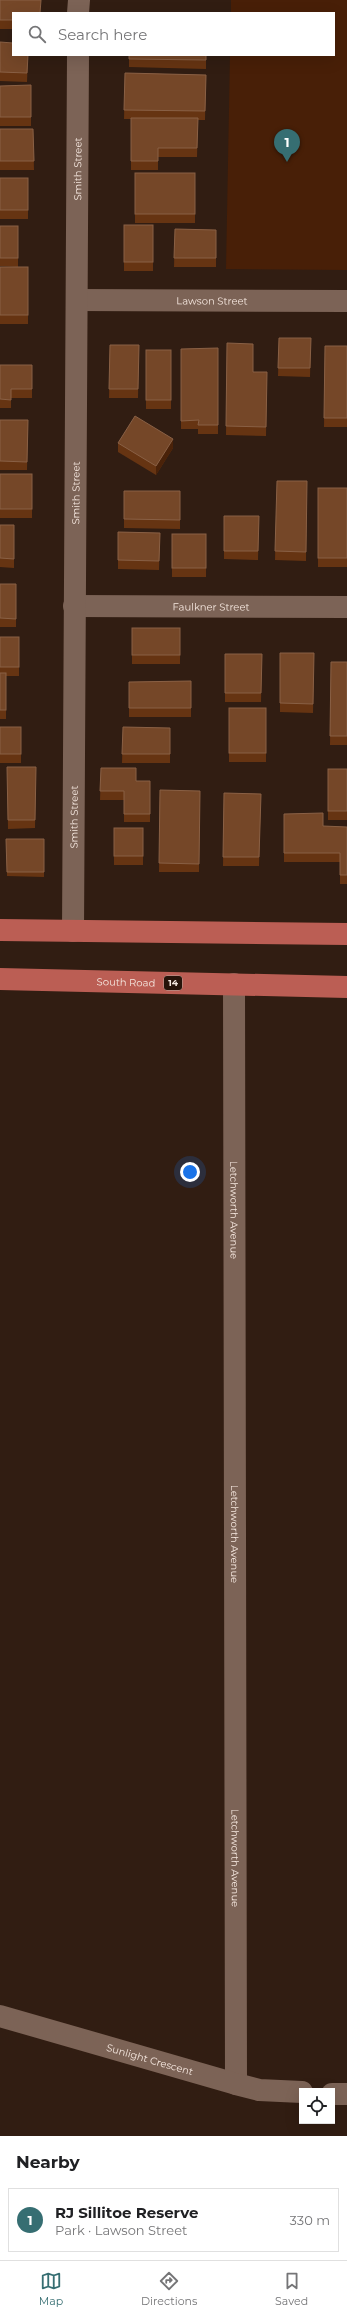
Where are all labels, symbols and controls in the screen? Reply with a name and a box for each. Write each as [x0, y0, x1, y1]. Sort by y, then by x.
search box [12, 12, 335, 56]
icon: search [26, 23, 48, 45]
text: Search here [58, 25, 147, 44]
pin: 1 [274, 129, 300, 162]
street label: Smith Street [71, 137, 85, 201]
street label: Lawson Street [176, 294, 248, 308]
street label: Smith Street [69, 461, 83, 525]
street label: Faulkner Street [172, 600, 250, 614]
street label: Smith Street [67, 785, 81, 849]
street label: South Road [96, 975, 155, 990]
road number: 14 [164, 976, 182, 990]
street label: Letchworth Avenue [227, 1161, 241, 1259]
your location [180, 1162, 200, 1182]
street label: Letchworth Avenue [228, 1485, 241, 1583]
street label: Letchworth Avenue [228, 1809, 242, 1907]
street label: Sunlight Crescent [105, 2041, 195, 2078]
map controls [299, 2088, 335, 2124]
button: locate [299, 2088, 335, 2124]
text: Nearby [16, 2152, 80, 2172]
text: RJ Sillitoe Reserve [55, 2203, 199, 2222]
text: 1 [27, 2212, 33, 2228]
text: 330 m [290, 2212, 330, 2228]
text: Park · Lawson Street [55, 2222, 187, 2238]
tab: Map [39, 2270, 63, 2308]
tab: Directions [141, 2270, 197, 2308]
tab: Saved [275, 2270, 308, 2308]

